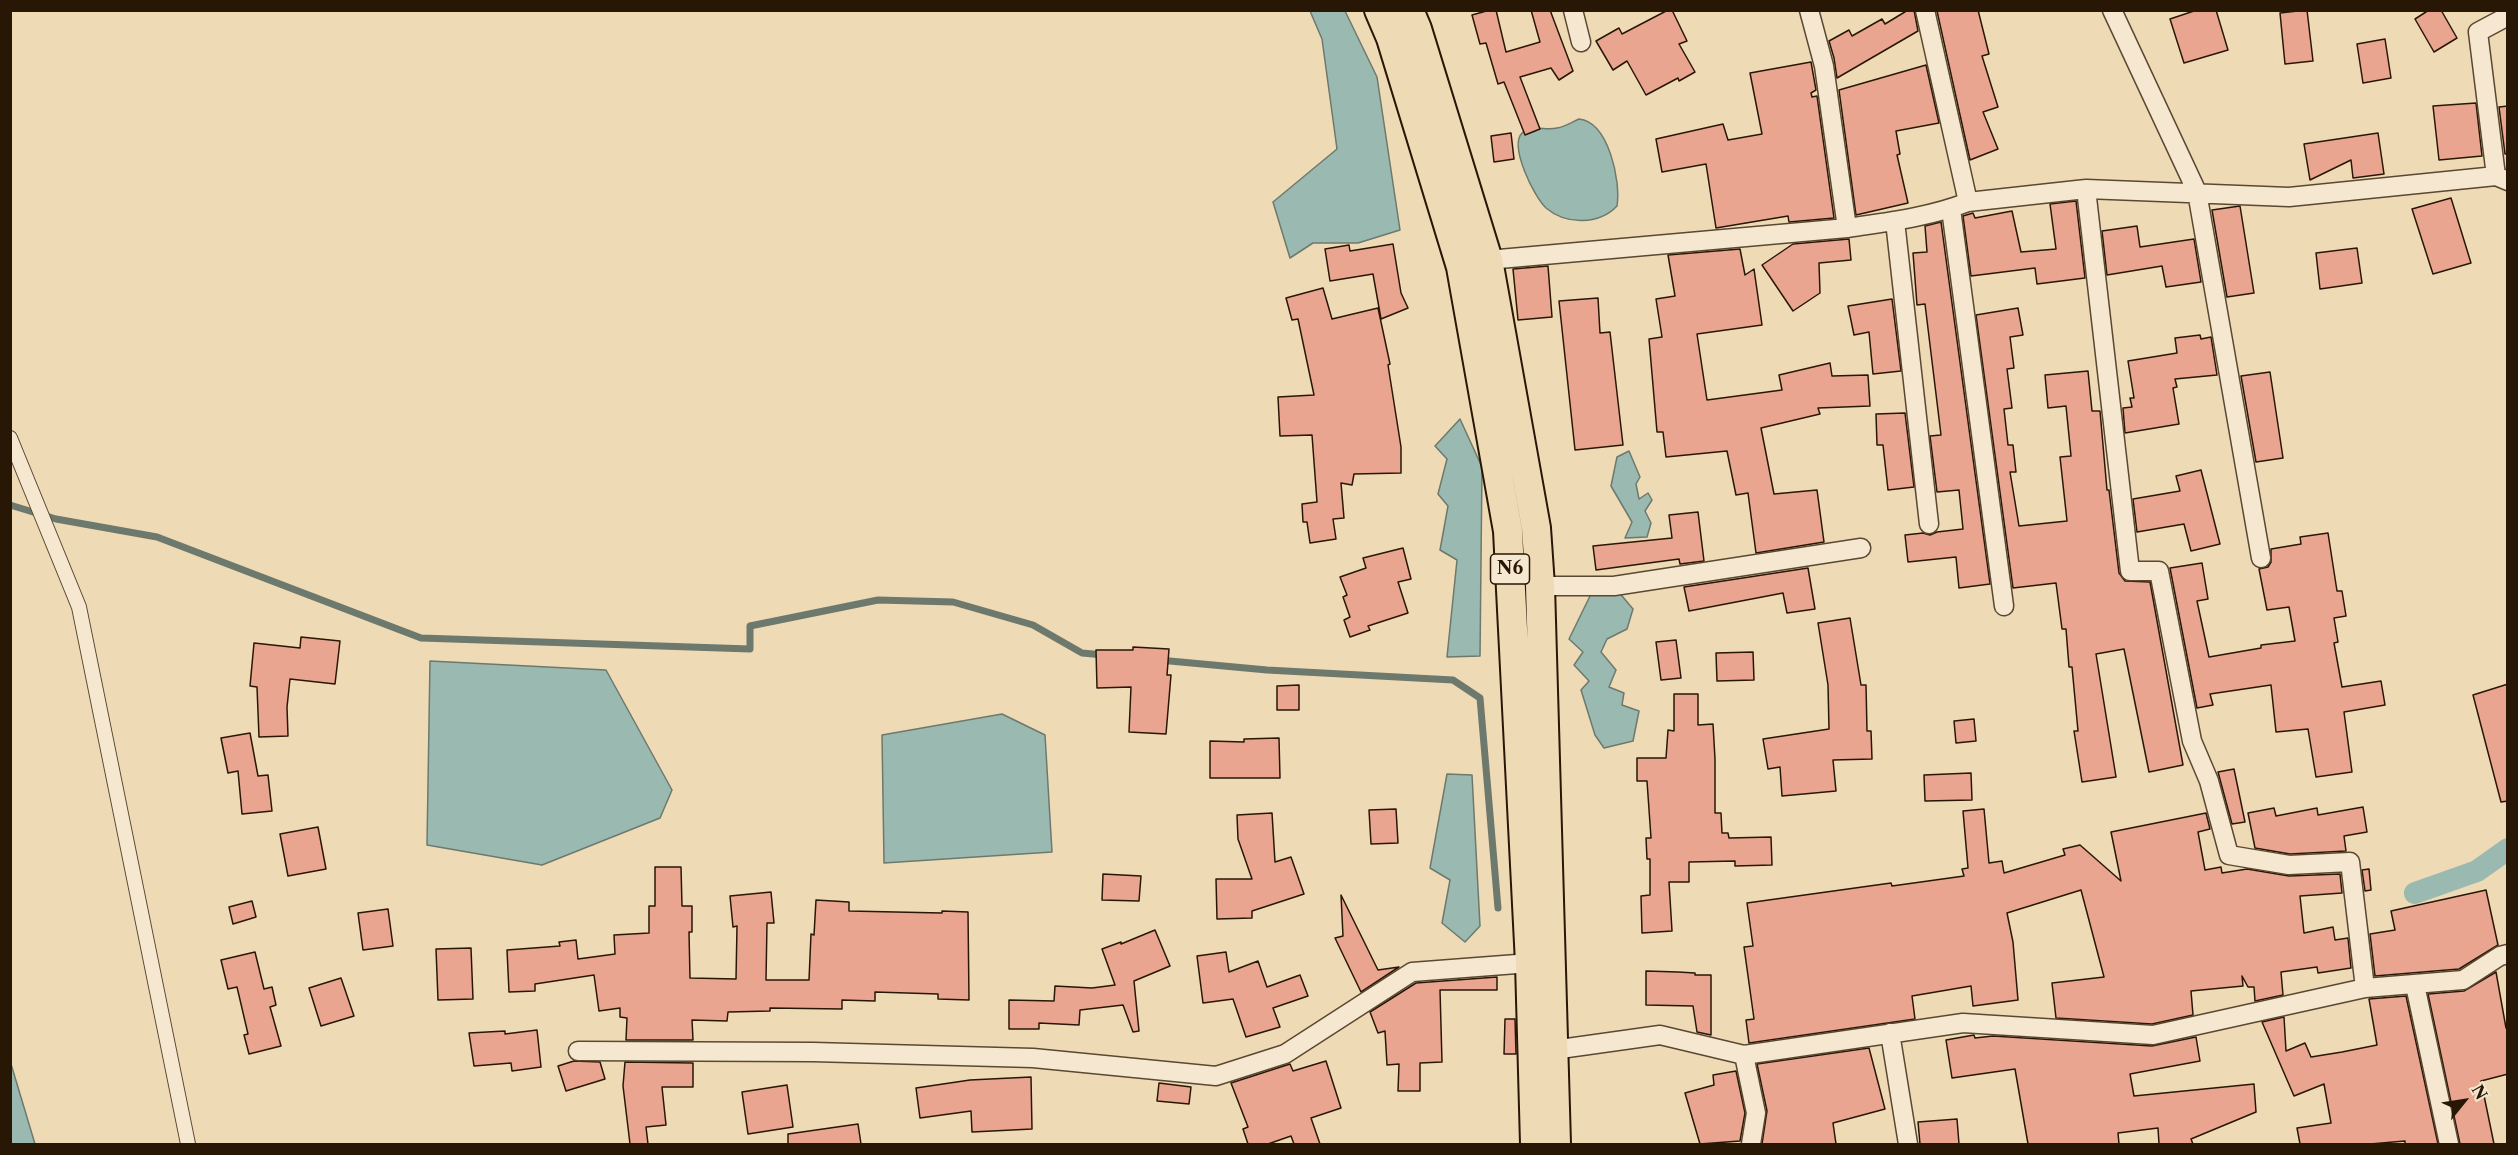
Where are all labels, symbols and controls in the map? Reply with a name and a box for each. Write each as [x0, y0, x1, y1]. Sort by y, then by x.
road number: N6 [1490, 554, 1530, 584]
north arrow [2434, 1071, 2494, 1131]
text: N [2467, 1081, 2492, 1103]

